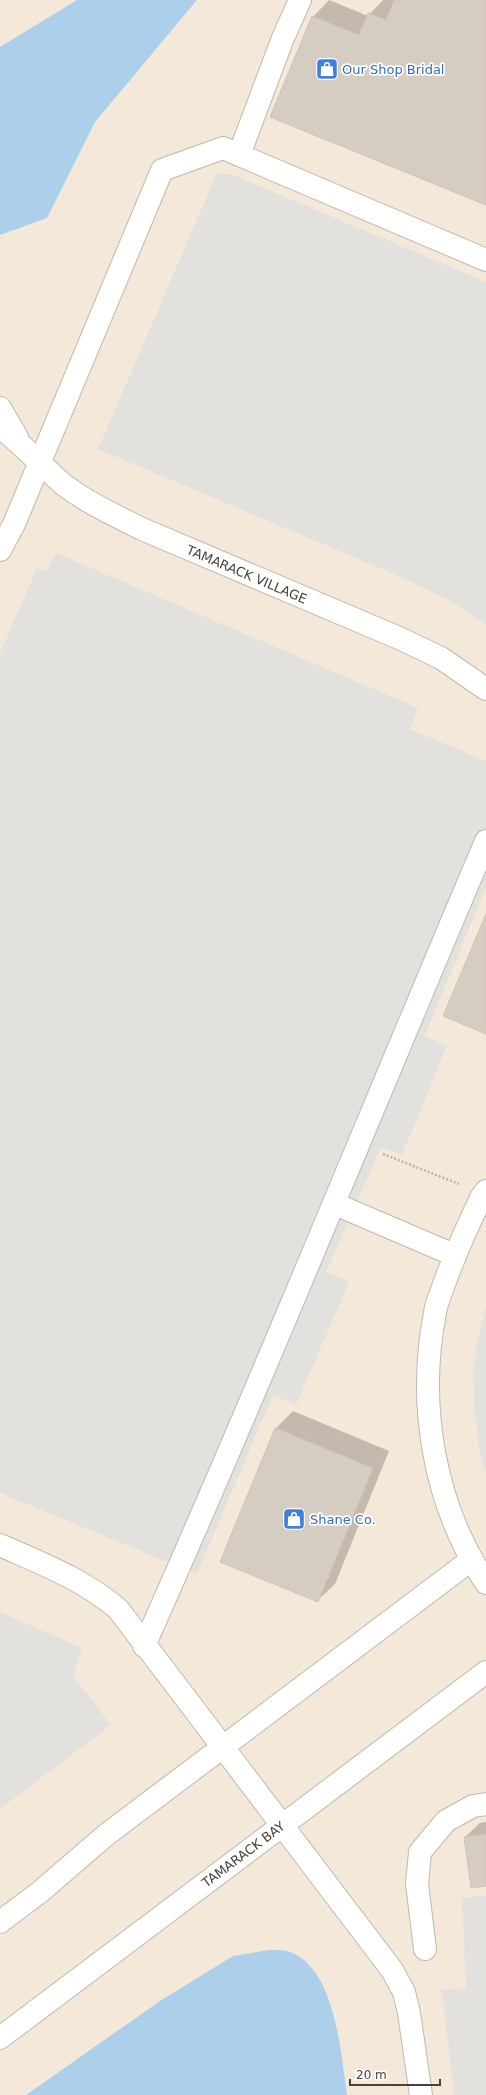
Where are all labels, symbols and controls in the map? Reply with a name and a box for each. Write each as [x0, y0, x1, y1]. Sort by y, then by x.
shop icon: Our Shop Bridal [314, 56, 340, 82]
place label: Our Shop Bridal [342, 62, 444, 77]
street label: TAMARACK VILLAGE [183, 542, 309, 607]
shop icon: Shane Co. [281, 1506, 307, 1532]
place label: Shane Co. [310, 1512, 376, 1527]
street label: TAMARACK BAY [198, 1818, 288, 1891]
scale bar [350, 2061, 440, 2087]
text: 20 m [356, 2068, 387, 2082]

